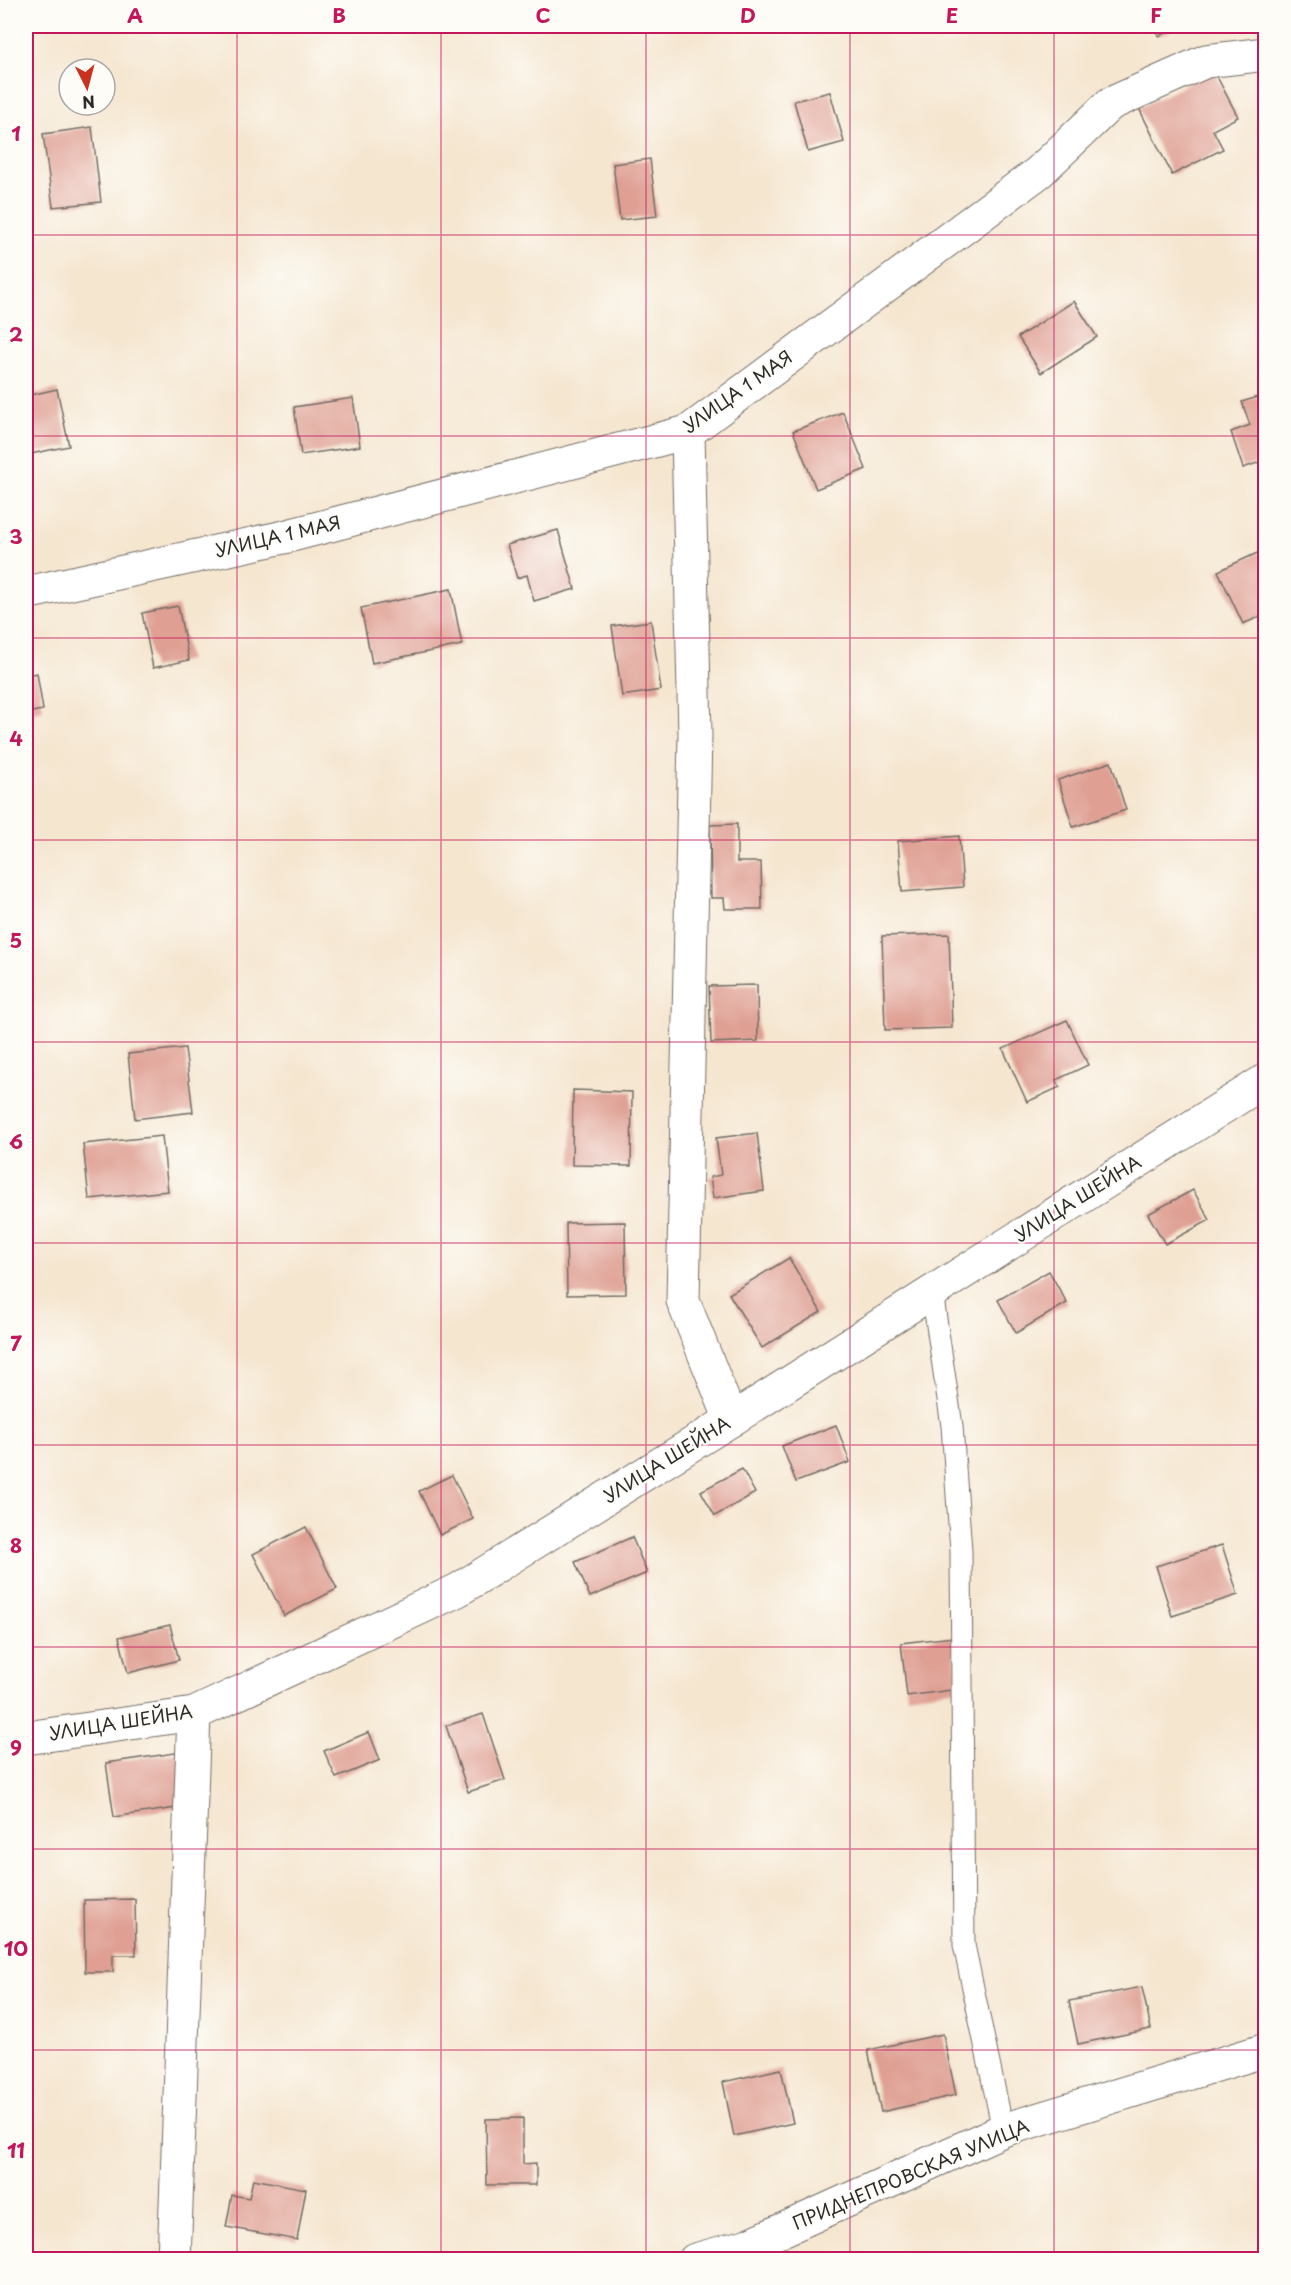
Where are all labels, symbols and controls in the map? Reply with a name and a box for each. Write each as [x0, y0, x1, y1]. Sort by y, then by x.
text: A [127, 0, 143, 30]
text: B [332, 0, 346, 30]
text: C [535, 0, 551, 30]
text: D [740, 0, 756, 30]
text: E [946, 0, 958, 30]
text: F [1150, 0, 1162, 30]
north arrow [57, 57, 117, 117]
text: N [81, 90, 96, 116]
text: 1 [11, 118, 21, 148]
text: 2 [9, 319, 23, 349]
street label: УЛИЦА 1 МАЯ [677, 343, 797, 439]
street label: УЛИЦА 1 МАЯ [212, 508, 343, 563]
text: 3 [9, 521, 23, 551]
text: 4 [9, 723, 23, 753]
text: 5 [10, 925, 22, 955]
text: 6 [9, 1126, 23, 1156]
street label: УЛИЦА ШЕЙНА [1009, 1148, 1146, 1248]
text: 7 [10, 1328, 22, 1358]
street label: УЛИЦА ШЕЙНА [598, 1409, 735, 1509]
text: 8 [10, 1530, 22, 1560]
street label: УЛИЦА ШЕЙНА [47, 1697, 195, 1746]
text: 9 [10, 1732, 22, 1762]
text: 10 [4, 1933, 28, 1963]
street label: ПРИДНЕПРОВСКАЯ УЛИЦА [788, 2111, 1033, 2236]
text: 11 [7, 2135, 25, 2165]

